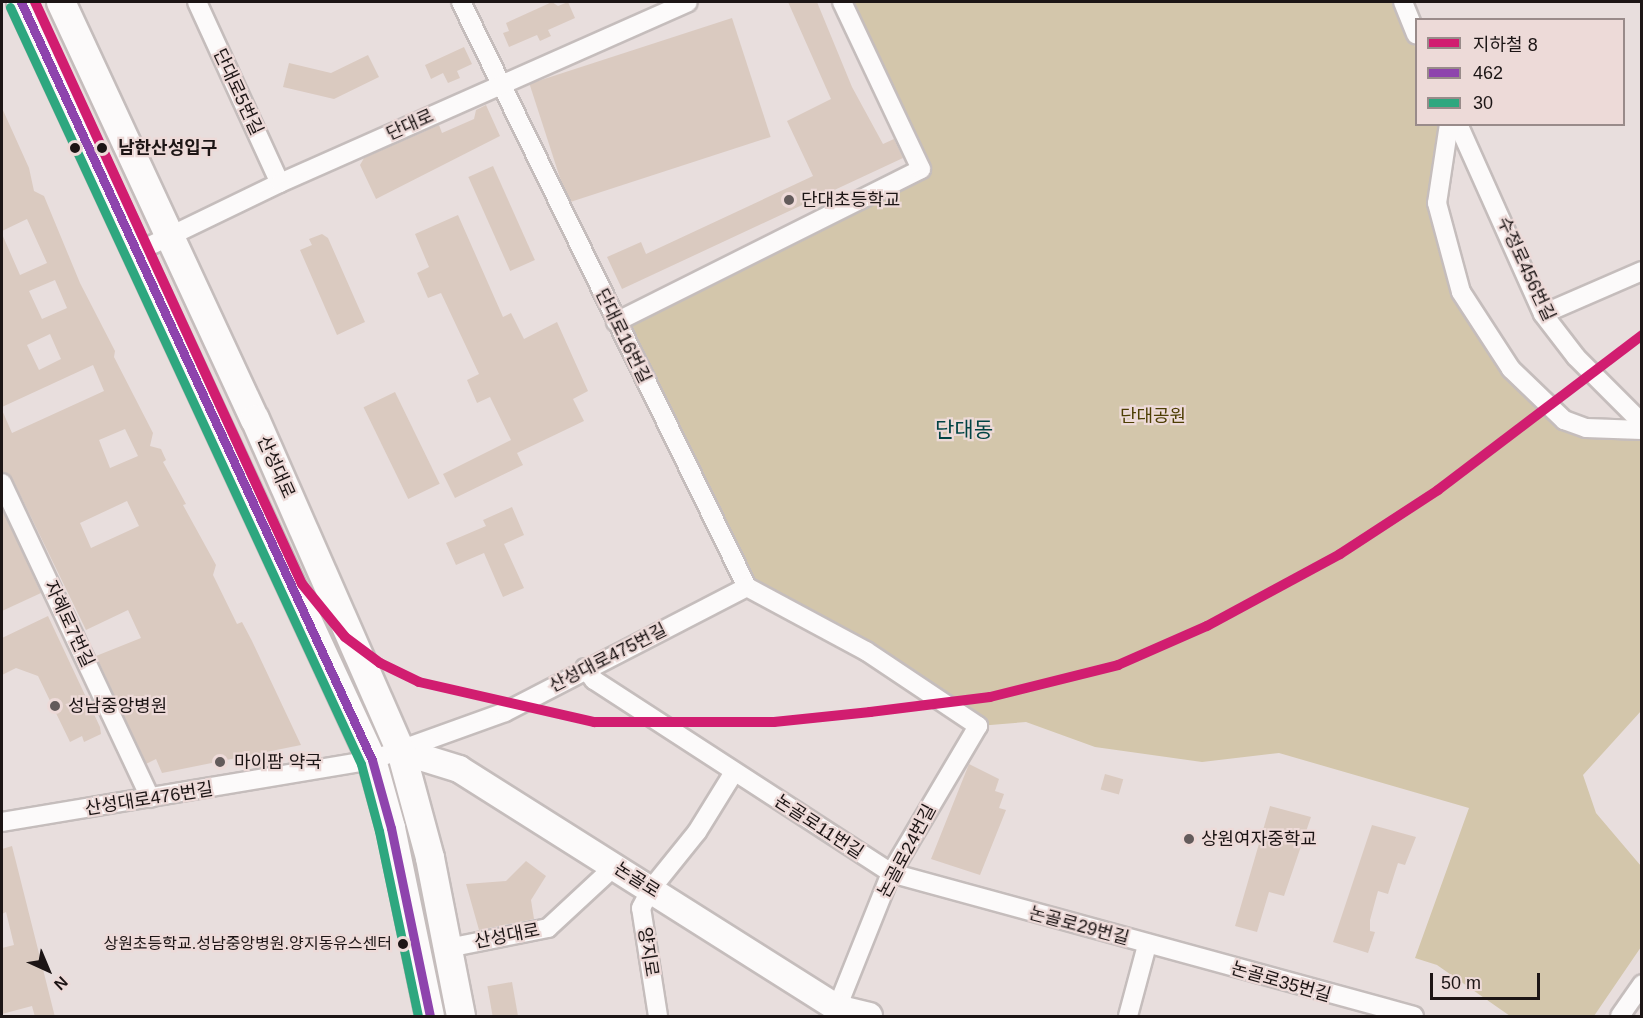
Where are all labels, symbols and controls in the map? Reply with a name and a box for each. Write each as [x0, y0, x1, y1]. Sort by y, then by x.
legend [1415, 18, 1625, 126]
text: 지하철 8 [1473, 35, 1538, 55]
street label: 단대로5번길 [209, 45, 267, 139]
text: 462 [1473, 63, 1503, 83]
text: 30 [1473, 93, 1493, 113]
street label: 단대로 [383, 105, 437, 145]
marker: 남한산성입구 [91, 137, 113, 159]
place label: 남한산성입구 [118, 137, 217, 159]
unlabelled marker [69, 142, 81, 154]
place label: 단대초등학교 [801, 189, 900, 211]
marker: 단대초등학교 [782, 193, 796, 207]
street label: 수정로456번길 [1492, 213, 1560, 325]
street label: 단대로16번길 [591, 285, 655, 387]
park label: 단대공원 [1120, 405, 1186, 427]
district label: 단대동 [935, 417, 993, 443]
street label: 산성대로 [253, 432, 299, 502]
street label: 자혜로7번길 [40, 577, 98, 671]
street label: 산성대로475번길 [545, 619, 671, 697]
place label: 성남중앙병원 [68, 695, 167, 717]
marker: 성남중앙병원 [46, 697, 64, 715]
place label: 마이팜 약국 [234, 751, 322, 773]
marker: 마이팜 약국 [211, 753, 229, 771]
street label: 산성대로476번길 [83, 778, 215, 820]
street label: 논골로11번길 [771, 790, 867, 864]
street label: 논골로24번길 [873, 801, 941, 901]
place label: 상원여자중학교 [1201, 828, 1317, 850]
marker: 상원여자중학교 [1182, 832, 1196, 846]
street label: 논골로 [610, 858, 664, 902]
street label: 논골로29번길 [1027, 902, 1131, 950]
street label: 산성대로 [472, 919, 542, 953]
street label: 양지로 [633, 926, 663, 978]
place label: 상원초등학교.성남중앙병원.양지동유스센터 [103, 934, 392, 954]
marker: 상원초등학교.성남중앙병원.양지동유스센터 [397, 938, 409, 950]
north arrow [18, 940, 78, 1000]
street label: 논골로35번길 [1229, 957, 1333, 1007]
scale bar [1433, 961, 1542, 999]
text: N [51, 973, 71, 993]
text: 50 m [1441, 973, 1481, 993]

